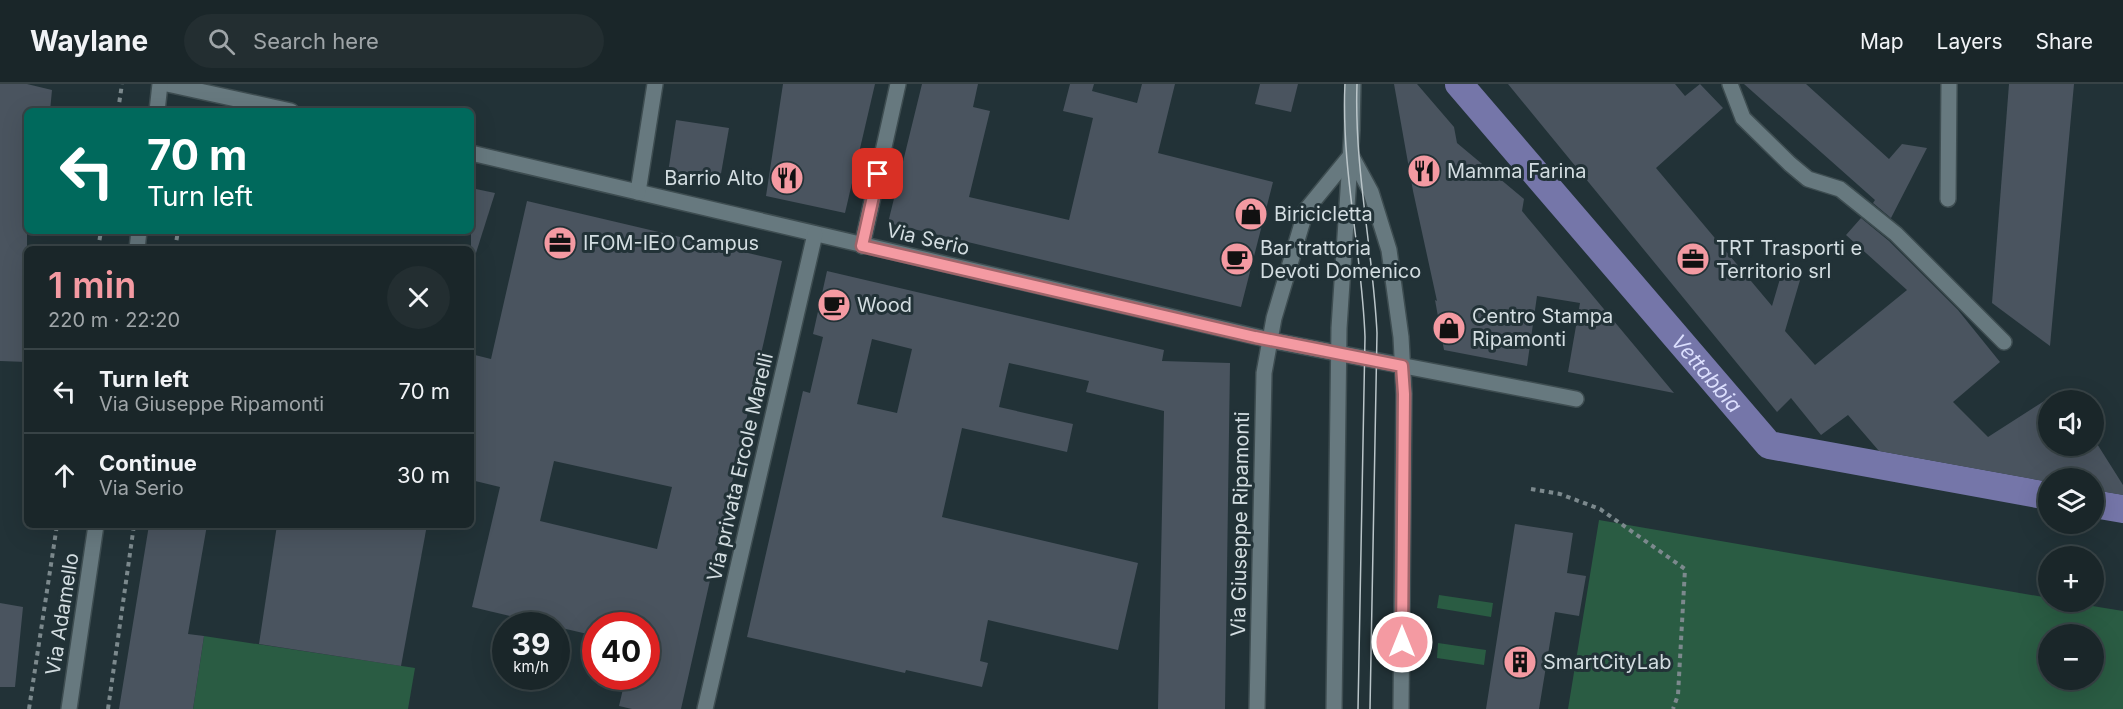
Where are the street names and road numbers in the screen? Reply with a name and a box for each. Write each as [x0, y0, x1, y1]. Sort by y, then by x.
street label: Via Serio [884, 218, 972, 260]
street label: Via privata Ercole Marelli [702, 350, 778, 584]
street label: Via Giuseppe Ripamonti [1226, 411, 1254, 637]
street label: Via Adamello [40, 551, 84, 677]

